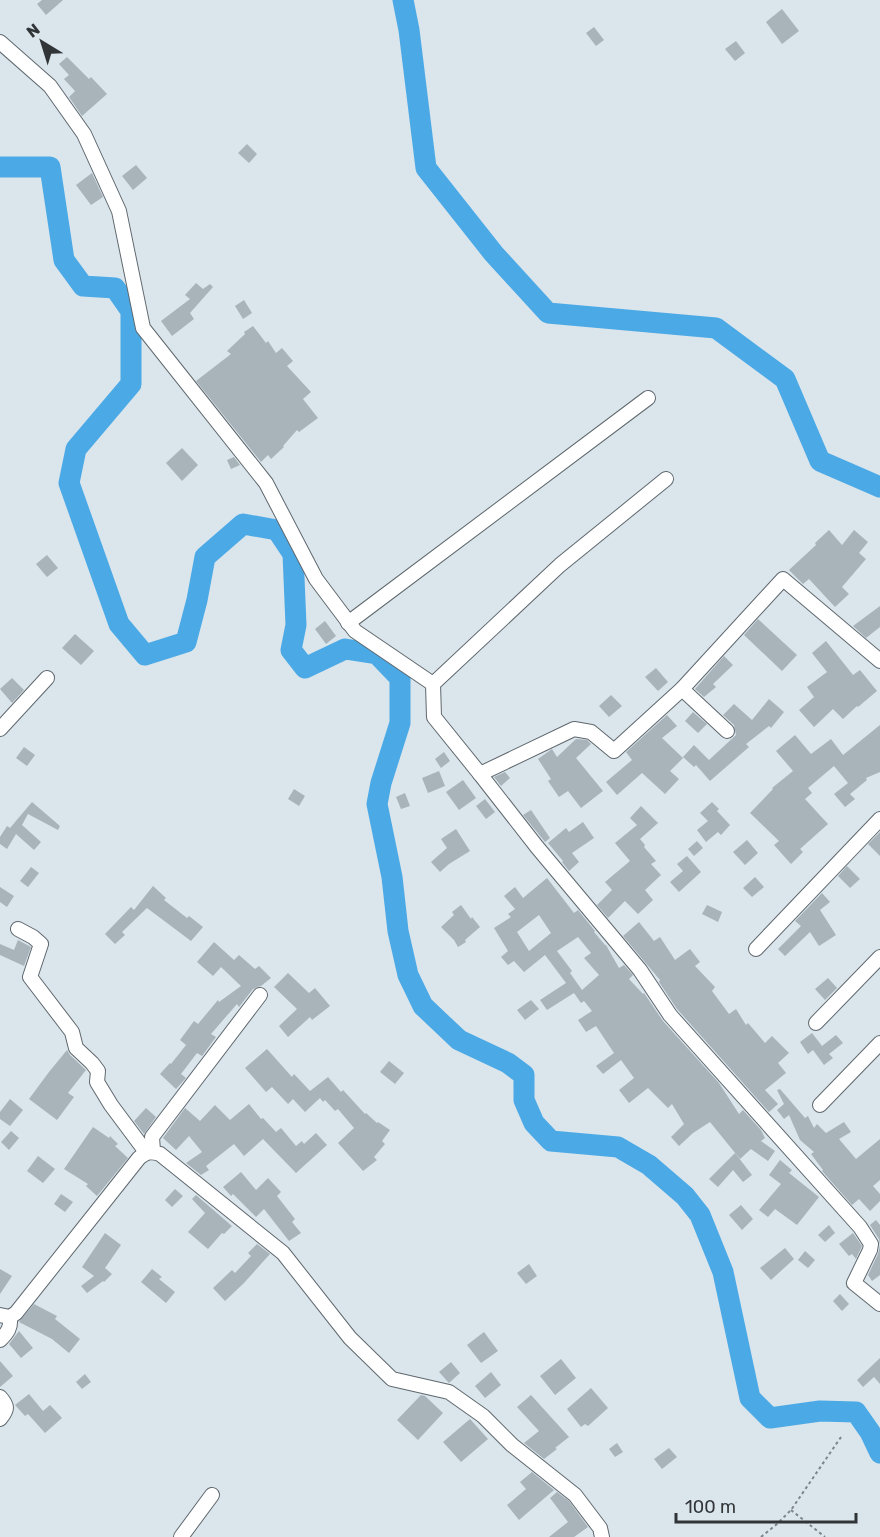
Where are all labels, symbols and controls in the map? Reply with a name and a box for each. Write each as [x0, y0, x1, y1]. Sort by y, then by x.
north arrow [12, 12, 72, 72]
text: N [23, 20, 43, 42]
scale bar [676, 1486, 856, 1524]
text: 100 m [685, 1496, 736, 1518]

